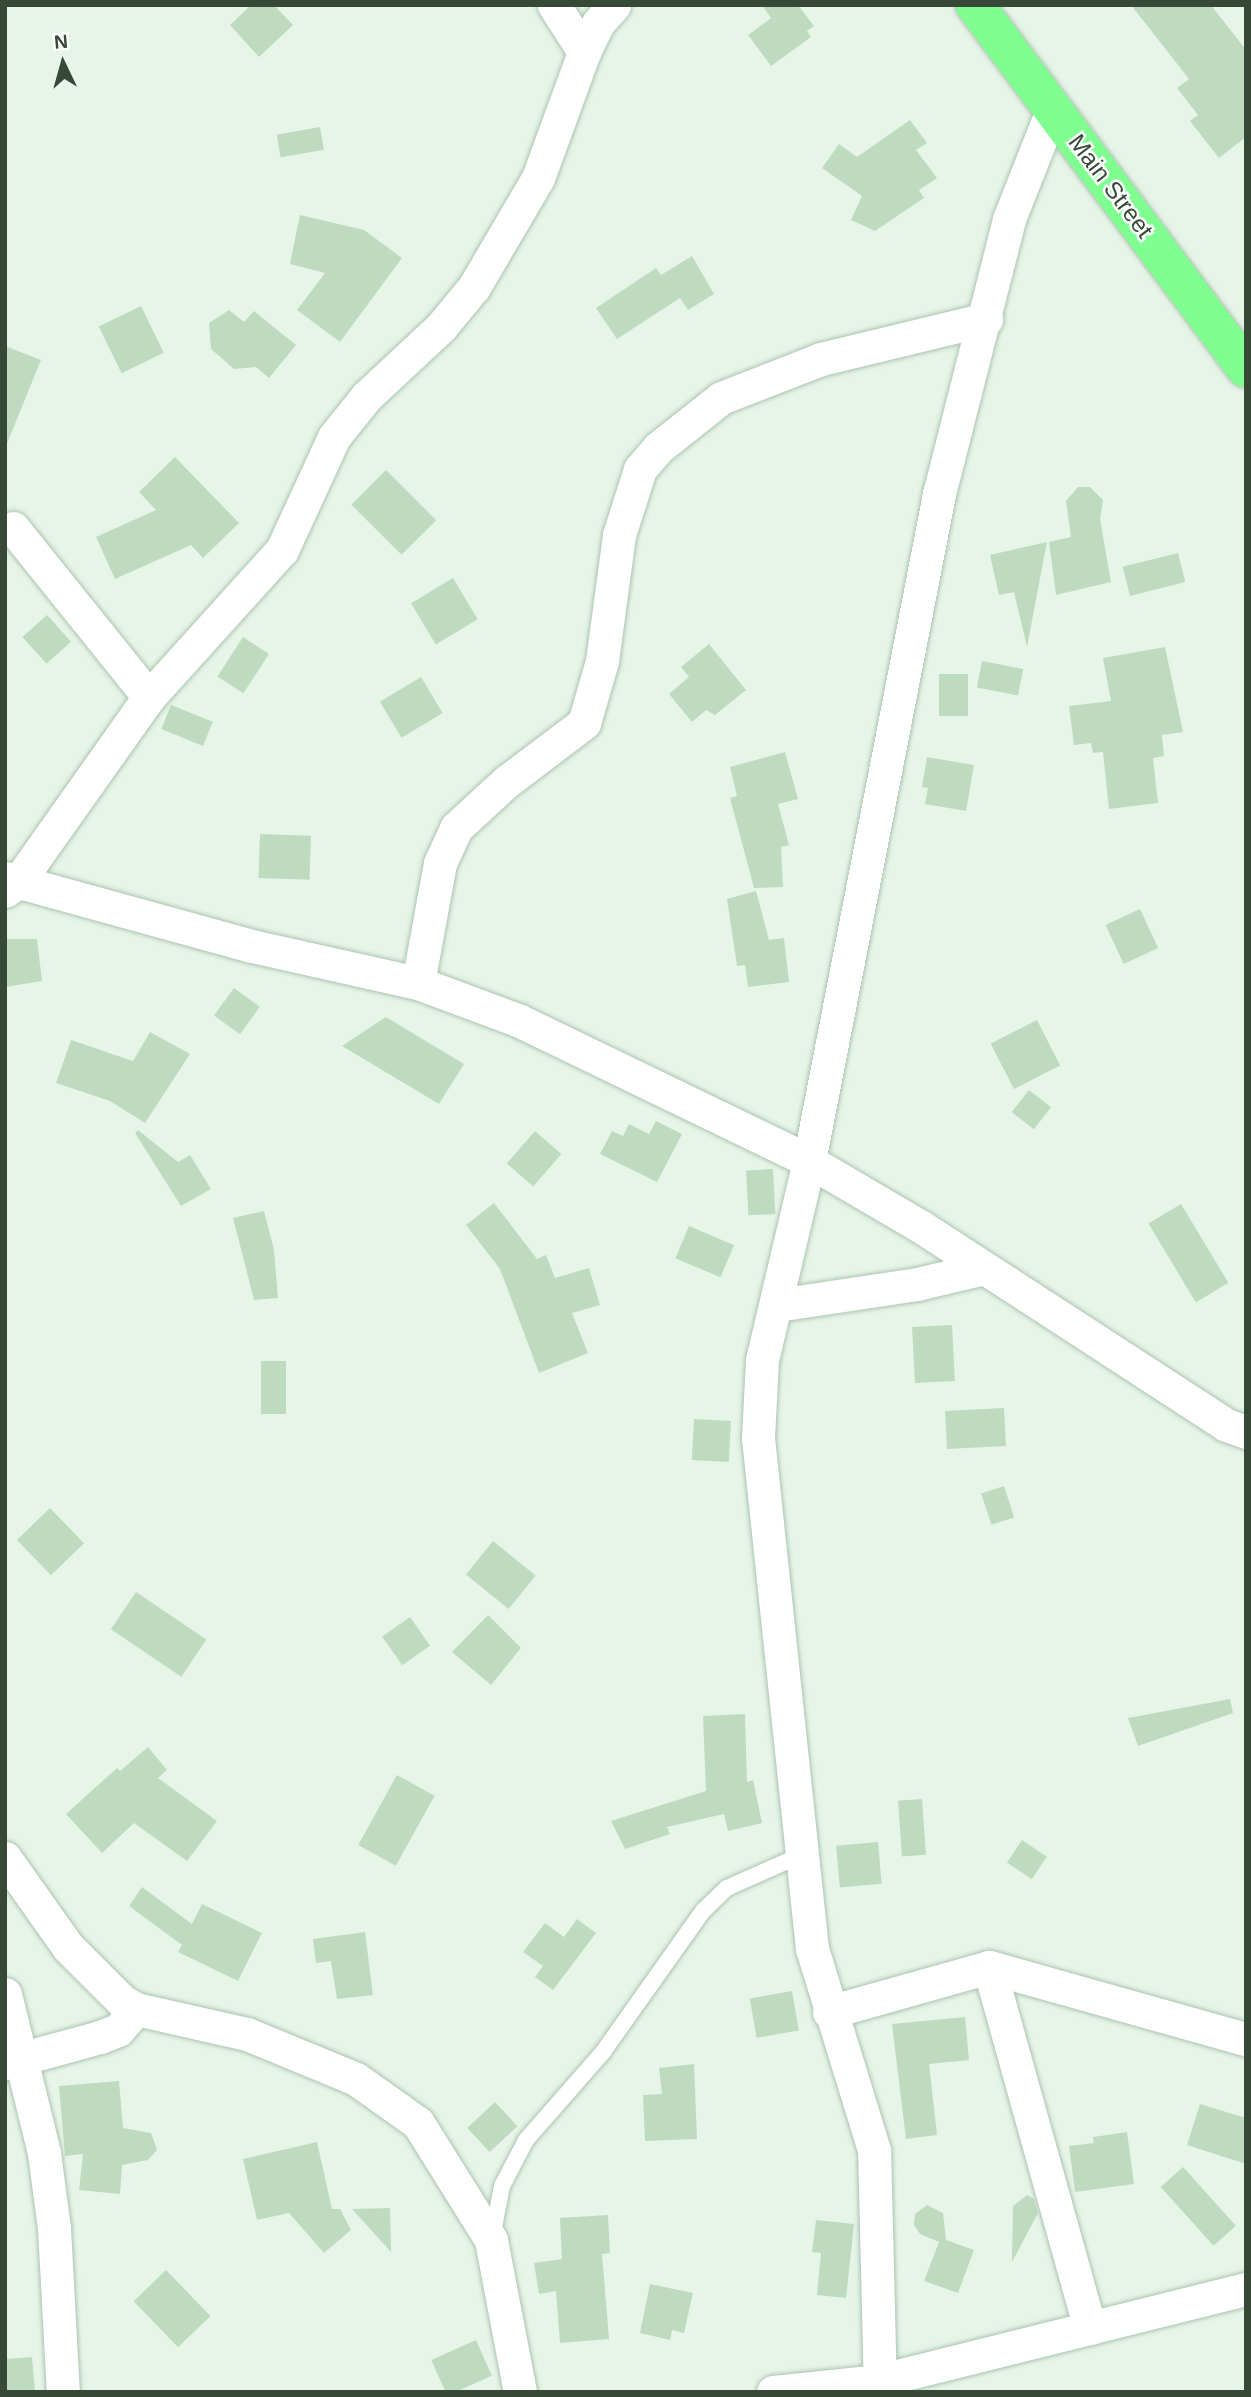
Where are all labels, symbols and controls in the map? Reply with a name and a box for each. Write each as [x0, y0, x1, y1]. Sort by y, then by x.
north arrow [28, 28, 98, 98]
text: N [53, 31, 69, 53]
street label: Main Street [1063, 128, 1159, 244]

